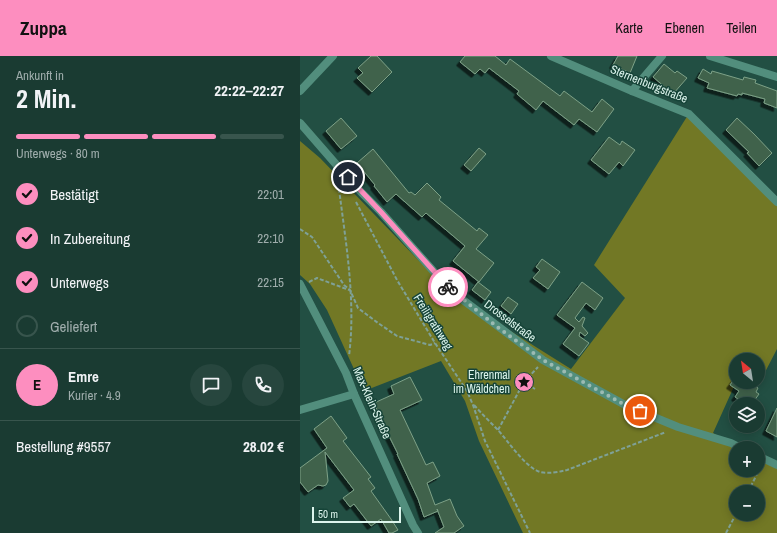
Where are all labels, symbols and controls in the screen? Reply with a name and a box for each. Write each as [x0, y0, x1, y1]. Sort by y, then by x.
text: Zuppa [20, 15, 67, 41]
text: Karte [615, 19, 643, 37]
text: Ebenen [665, 19, 704, 37]
text: Teilen [726, 19, 757, 37]
street label: Sternenburgstraße [608, 61, 690, 107]
text: Ankunft in [16, 67, 64, 84]
text: 22:22–22:27 [214, 80, 284, 101]
text: 2 Min. [16, 81, 76, 116]
text: Unterwegs · 80 m [16, 145, 100, 162]
pin [331, 160, 365, 194]
icon: home [337, 166, 359, 188]
icon: check [16, 183, 38, 205]
text: Bestätigt [50, 184, 99, 205]
text: 22:01 [257, 186, 284, 203]
icon: check [16, 227, 38, 249]
text: In Zubereitung [50, 228, 130, 249]
text: 22:10 [257, 230, 284, 247]
courier [428, 267, 468, 307]
icon: check [16, 271, 38, 293]
text: Unterwegs [50, 272, 109, 293]
text: 22:15 [257, 274, 284, 291]
icon: bike [437, 276, 459, 298]
street label: Freiligrathweg [410, 291, 457, 353]
street label: Drosselstraße [481, 296, 539, 346]
text: Geliefert [50, 316, 97, 337]
north arrow [729, 353, 765, 389]
map controls [729, 353, 765, 521]
button: chat [190, 364, 232, 406]
button: phone [242, 364, 284, 406]
street label: Max-Klein-Straße [349, 365, 395, 441]
text: Emre [68, 366, 99, 387]
place label: Ehrenmal im Wäldchen [453, 367, 510, 397]
place icon: Ehrenmal im Wäldchen [513, 371, 535, 393]
text: E [33, 374, 41, 395]
text: Kurier · 4.9 [68, 387, 121, 404]
pin [623, 394, 657, 428]
button: layers [729, 397, 765, 433]
icon: bag [629, 400, 651, 422]
text: Bestellung #9557 [16, 436, 111, 457]
text: 28.02 € [243, 436, 284, 457]
button: + [729, 441, 765, 477]
button: − [729, 485, 765, 521]
scale bar [312, 505, 401, 524]
text: 50 m [318, 507, 338, 521]

